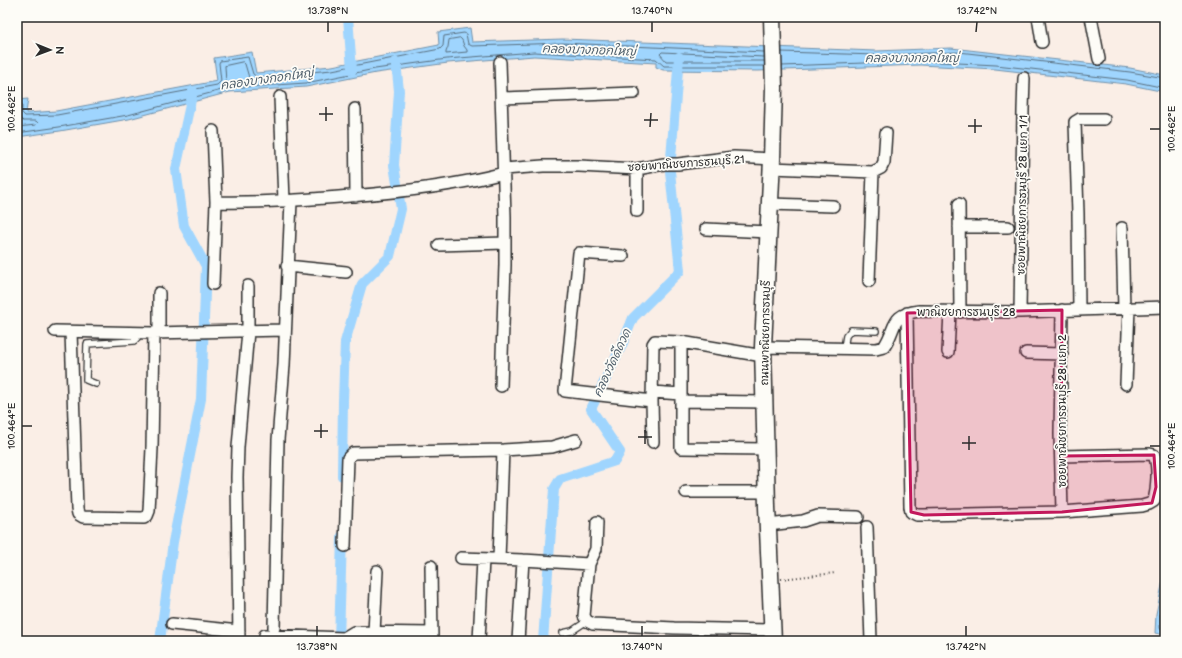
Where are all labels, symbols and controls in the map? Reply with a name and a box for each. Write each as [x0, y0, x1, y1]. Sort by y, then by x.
text: 13.738°N [308, 5, 349, 17]
text: 13.740°N [632, 5, 673, 17]
text: 13.742°N [957, 5, 997, 17]
north arrow [30, 30, 70, 70]
water label: คลองบางกอกใหญ่ [542, 40, 638, 60]
text: N [53, 46, 66, 54]
water label: คลองบางกอกใหญ่ [865, 50, 961, 66]
water label: คลองบางกอกใหญ่ [219, 64, 317, 93]
text: 100.462°E [6, 85, 18, 132]
text: 100.462°E [1166, 105, 1178, 152]
street label: ซอยพาณิชยการธนบุรี 28 แยก 1/1 [1014, 115, 1032, 275]
street label: ซอยพาณิชยการธนบุรี 21 [627, 152, 745, 176]
street label: ถนนพาณิชยการธนบุรี [757, 280, 775, 386]
street label: พาณิชยการธนบุรี 28 [916, 305, 1016, 321]
water label: คลองวัดดีดวด [589, 326, 635, 399]
street label: ซอยพาณิชยการธนบุรี 28 แยก 2 [1055, 334, 1071, 488]
text: 100.464°E [6, 402, 18, 449]
text: 100.464°E [1166, 422, 1178, 469]
text: 13.738°N [297, 641, 338, 653]
text: 13.740°N [622, 641, 663, 653]
text: 13.742°N [946, 641, 986, 653]

